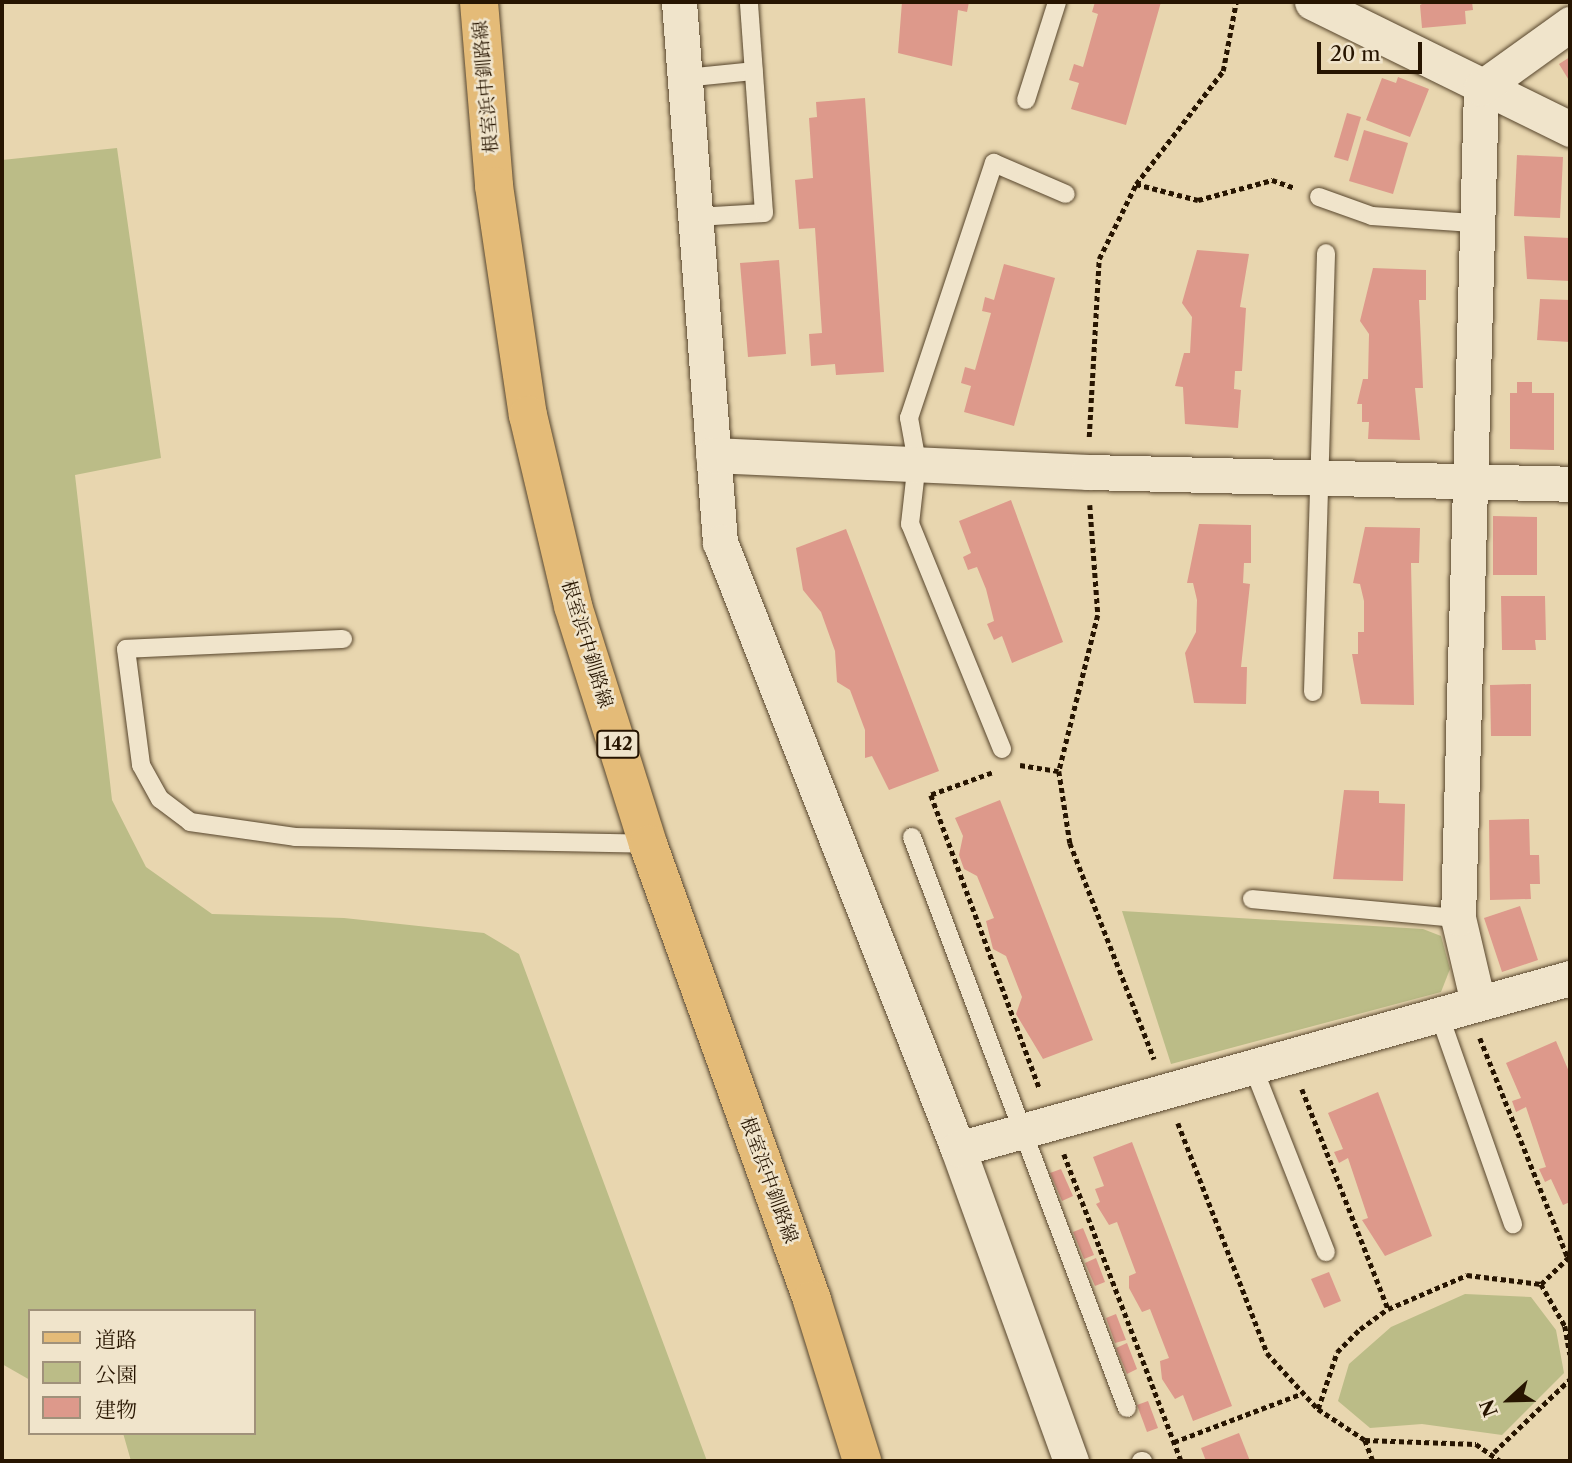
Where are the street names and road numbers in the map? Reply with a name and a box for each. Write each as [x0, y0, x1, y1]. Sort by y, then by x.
street label: 根室浜中釧路線 [469, 20, 503, 154]
street label: 根室浜中釧路線 [557, 577, 617, 711]
road number: 142 [595, 730, 641, 758]
street label: 根室浜中釧路線 [736, 1114, 802, 1246]

